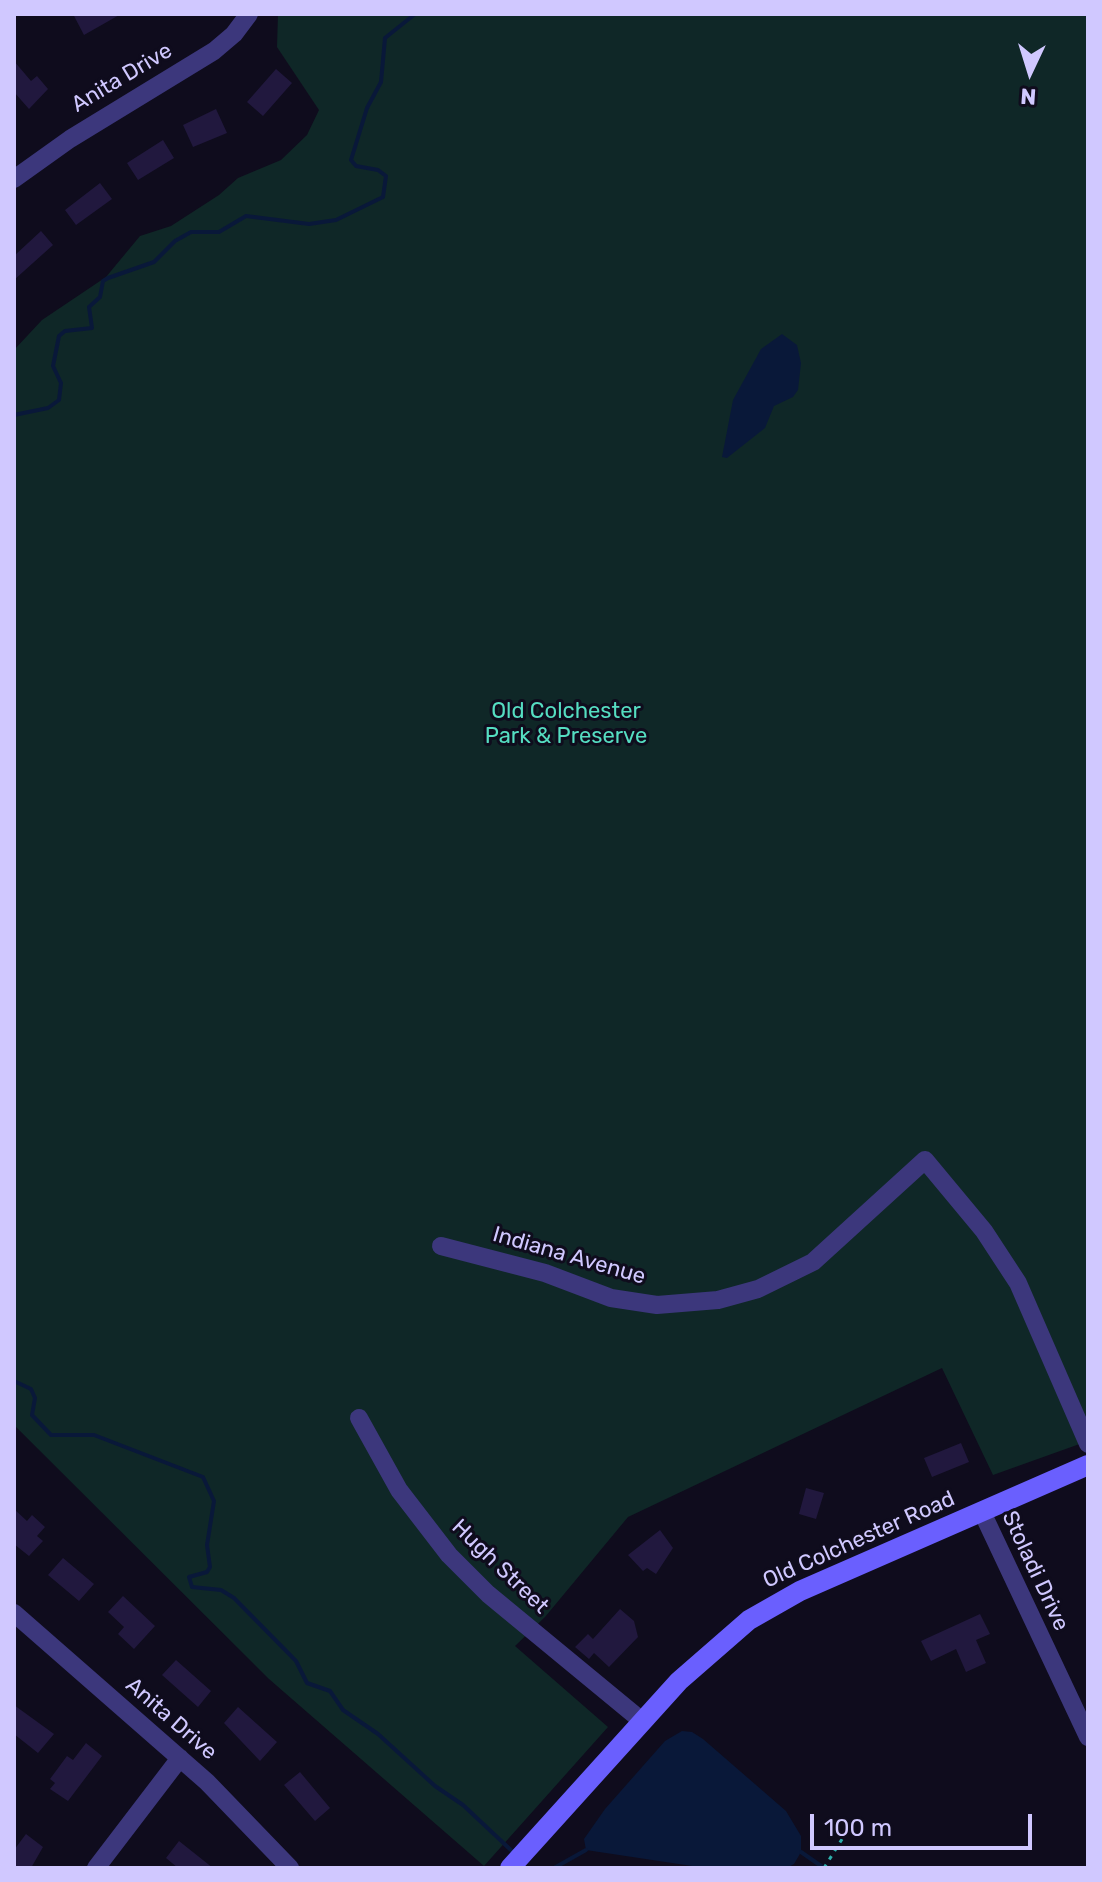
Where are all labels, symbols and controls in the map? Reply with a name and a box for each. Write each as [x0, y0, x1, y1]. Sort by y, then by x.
north arrow [990, 32, 1070, 112]
street label: Anita Drive [67, 38, 177, 118]
text: N [1019, 82, 1037, 110]
park label: Old Colchester Park & Preserve [485, 699, 647, 750]
street label: Indiana Avenue [490, 1222, 648, 1290]
street label: Old Colchester Road [759, 1486, 959, 1594]
street label: Stoladi Drive [996, 1507, 1074, 1635]
street label: Hugh Street [446, 1514, 554, 1620]
street label: Anita Drive [120, 1672, 222, 1766]
scale bar [814, 1798, 1036, 1848]
text: 100 m [824, 1814, 892, 1842]

